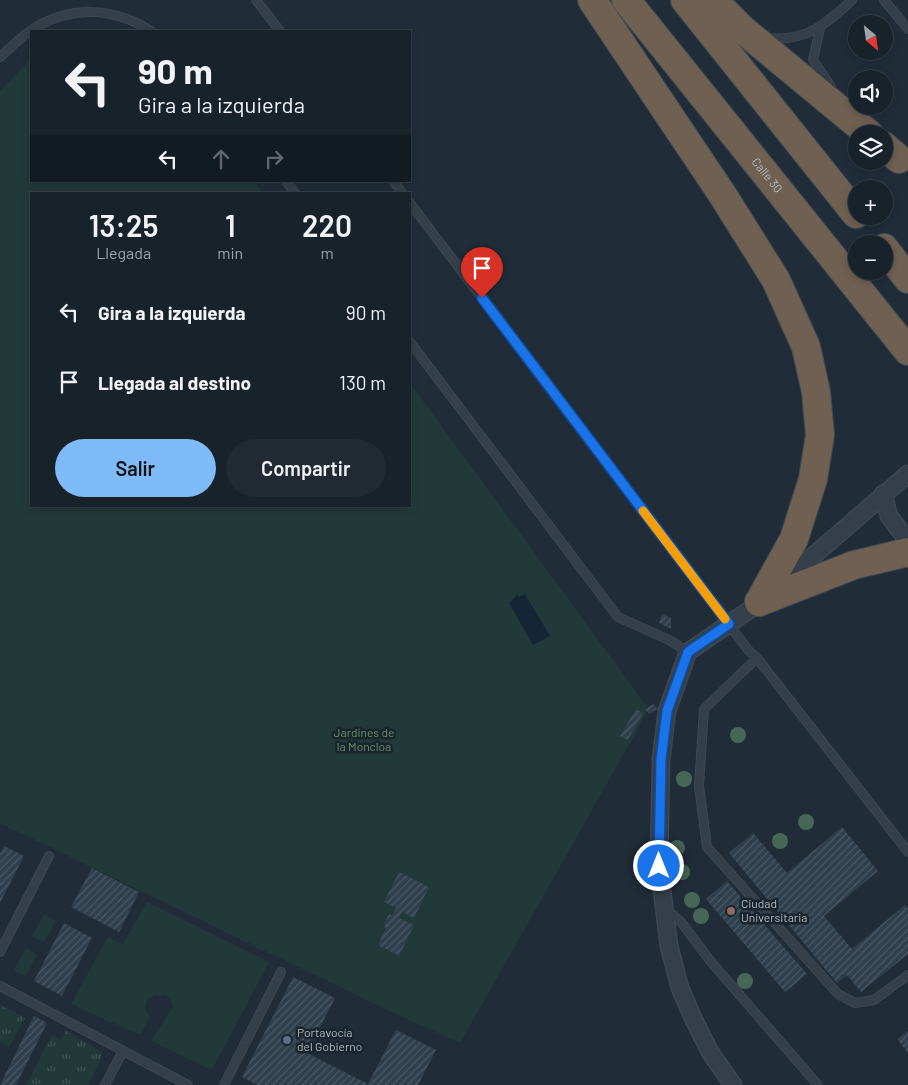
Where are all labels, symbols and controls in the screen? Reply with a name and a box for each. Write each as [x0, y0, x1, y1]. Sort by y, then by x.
north arrow [848, 15, 892, 60]
map controls [848, 15, 893, 280]
text: 90 m [138, 49, 213, 91]
icon: left [55, 50, 120, 115]
button: sound [848, 70, 893, 115]
text: Gira a la izquierda [138, 91, 305, 117]
button: layers [848, 125, 893, 170]
icon: left [154, 145, 182, 173]
icon: ahead [207, 145, 235, 173]
icon: right [260, 145, 288, 173]
street label: Calle 30 [750, 155, 786, 195]
button: + [848, 180, 893, 225]
text: 13:25 [89, 207, 158, 243]
text: 1 [225, 207, 236, 243]
text: 220 [302, 207, 352, 243]
button: − [848, 235, 893, 280]
text: Llegada [96, 243, 151, 262]
text: min [217, 243, 243, 262]
text: m [320, 243, 334, 262]
pin [461, 247, 503, 298]
icon: arrive [468, 254, 496, 282]
icon: left [55, 298, 83, 326]
text: Gira a la izquierda [98, 301, 246, 324]
text: 90 m [346, 301, 386, 324]
icon: arrive [55, 368, 83, 396]
text: Llegada al destino [98, 371, 251, 394]
text: 130 m [339, 371, 386, 394]
button: Salir [55, 439, 216, 497]
button: Compartir [226, 439, 386, 497]
park label: Jardines de la Moncloa [334, 725, 394, 753]
position arrow [632, 839, 684, 891]
place label: Ciudad Universitaria [741, 896, 807, 924]
marker: Ciudad Universitaria [725, 905, 737, 917]
place label: Portavocía del Gobierno [297, 1025, 362, 1053]
marker: Portavocía del Gobierno [281, 1034, 293, 1046]

